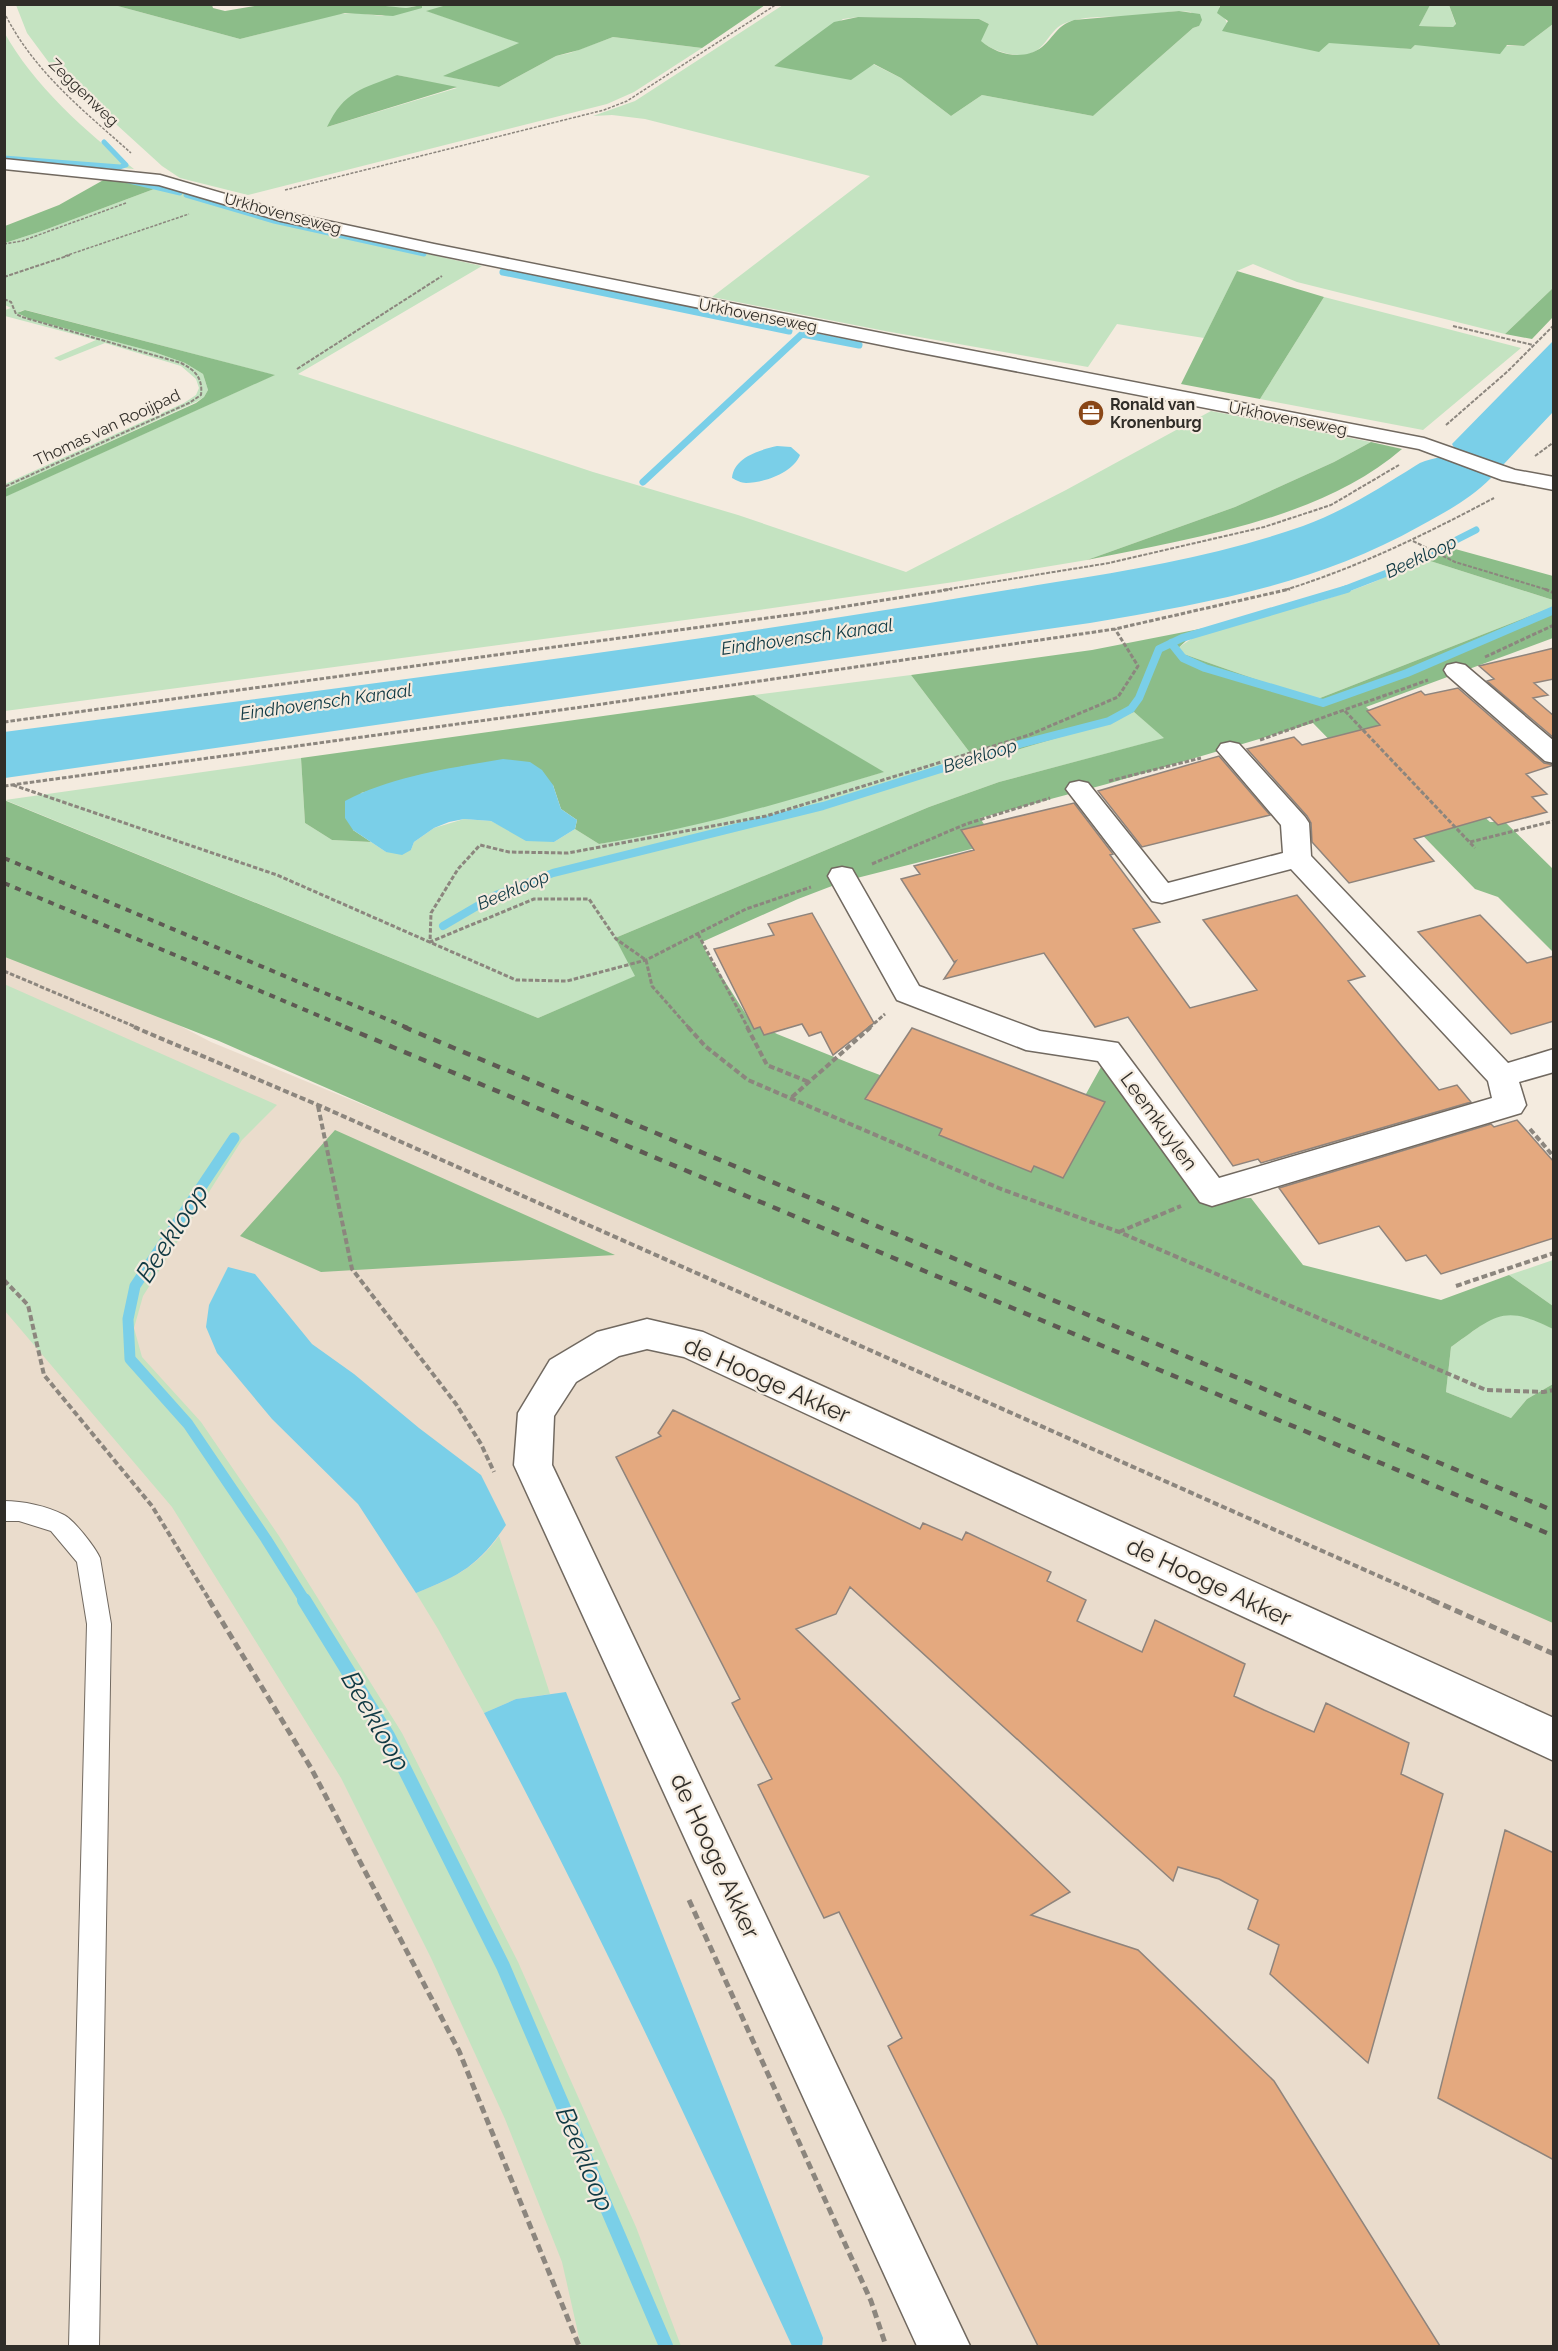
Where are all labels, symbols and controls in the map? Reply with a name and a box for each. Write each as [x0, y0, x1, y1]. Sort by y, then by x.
street label: Zeggenweg [45, 54, 122, 130]
street label: Urkhovenseweg [222, 189, 344, 238]
street label: Urkhovenseweg [697, 295, 819, 336]
street label: Thomas van Rooijpad [31, 385, 183, 470]
place label: Ronald van Kronenburg [1110, 395, 1202, 432]
office icon: Ronald van Kronenburg [1076, 398, 1106, 428]
street label: Urkhovenseweg [1227, 398, 1349, 439]
water label: Beekloop [1382, 531, 1460, 582]
water label: Eindhovensch Kanaal [720, 614, 895, 659]
water label: Eindhovensch Kanaal [239, 679, 414, 724]
water label: Beekloop [940, 734, 1019, 777]
water label: Beekloop [474, 865, 552, 914]
street label: Leemkuylen [1115, 1067, 1203, 1175]
water label: Beekloop [129, 1179, 215, 1287]
street label: de Hooge Akker [680, 1330, 855, 1429]
street label: de Hooge Akker [1122, 1531, 1297, 1633]
water label: Beekloop [335, 1666, 417, 1776]
street label: de Hooge Akker [664, 1769, 767, 1944]
water label: Beekloop [550, 2102, 620, 2216]

